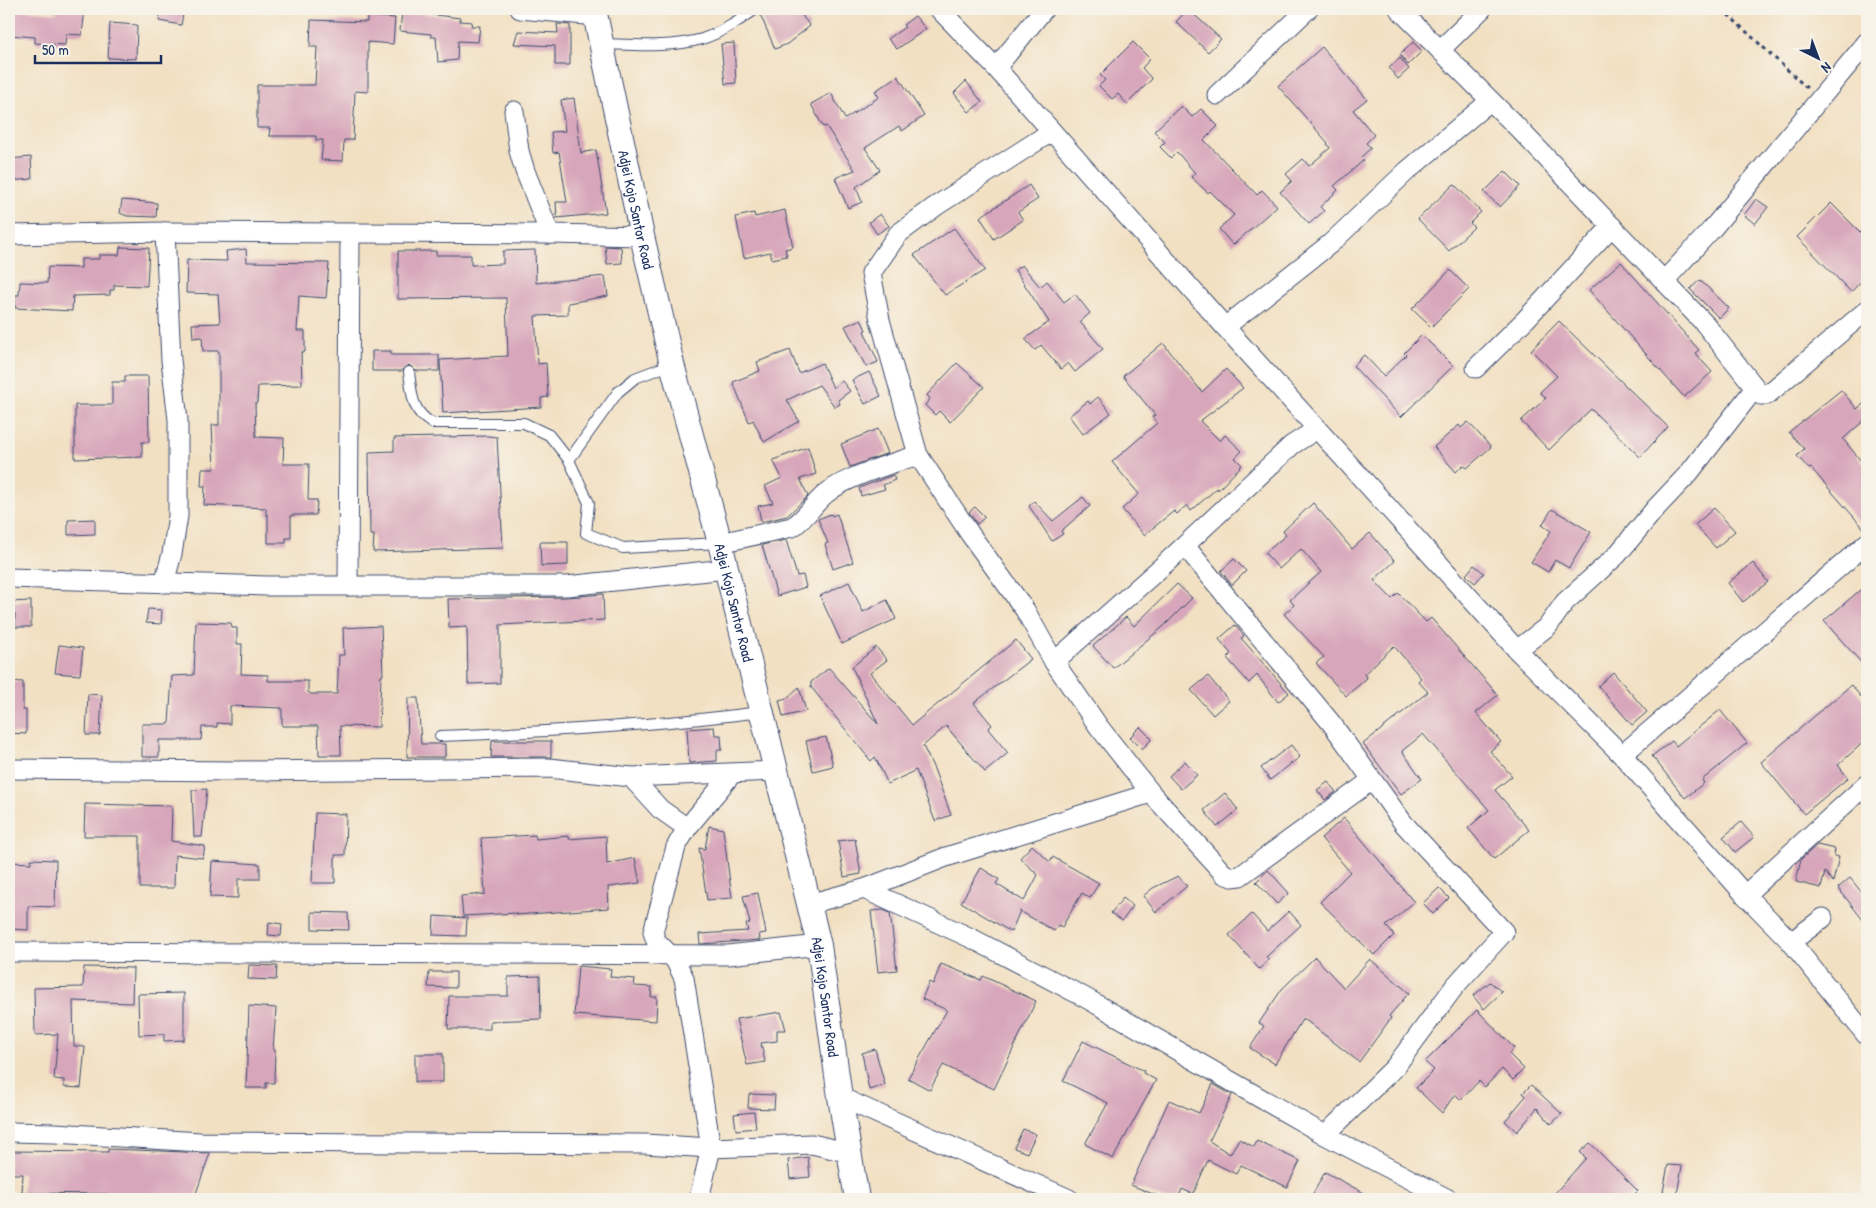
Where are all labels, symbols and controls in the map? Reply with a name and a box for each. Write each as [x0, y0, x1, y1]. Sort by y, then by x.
scale bar [35, 32, 161, 64]
north arrow [1794, 32, 1844, 82]
text: 50 m [42, 39, 69, 60]
text: N [1818, 58, 1836, 78]
street label: Adjei Kojo Santor Road [614, 148, 660, 271]
street label: Adjei Kojo Santor Road [710, 541, 759, 664]
street label: Adjei Kojo Santor Road [807, 934, 845, 1058]

